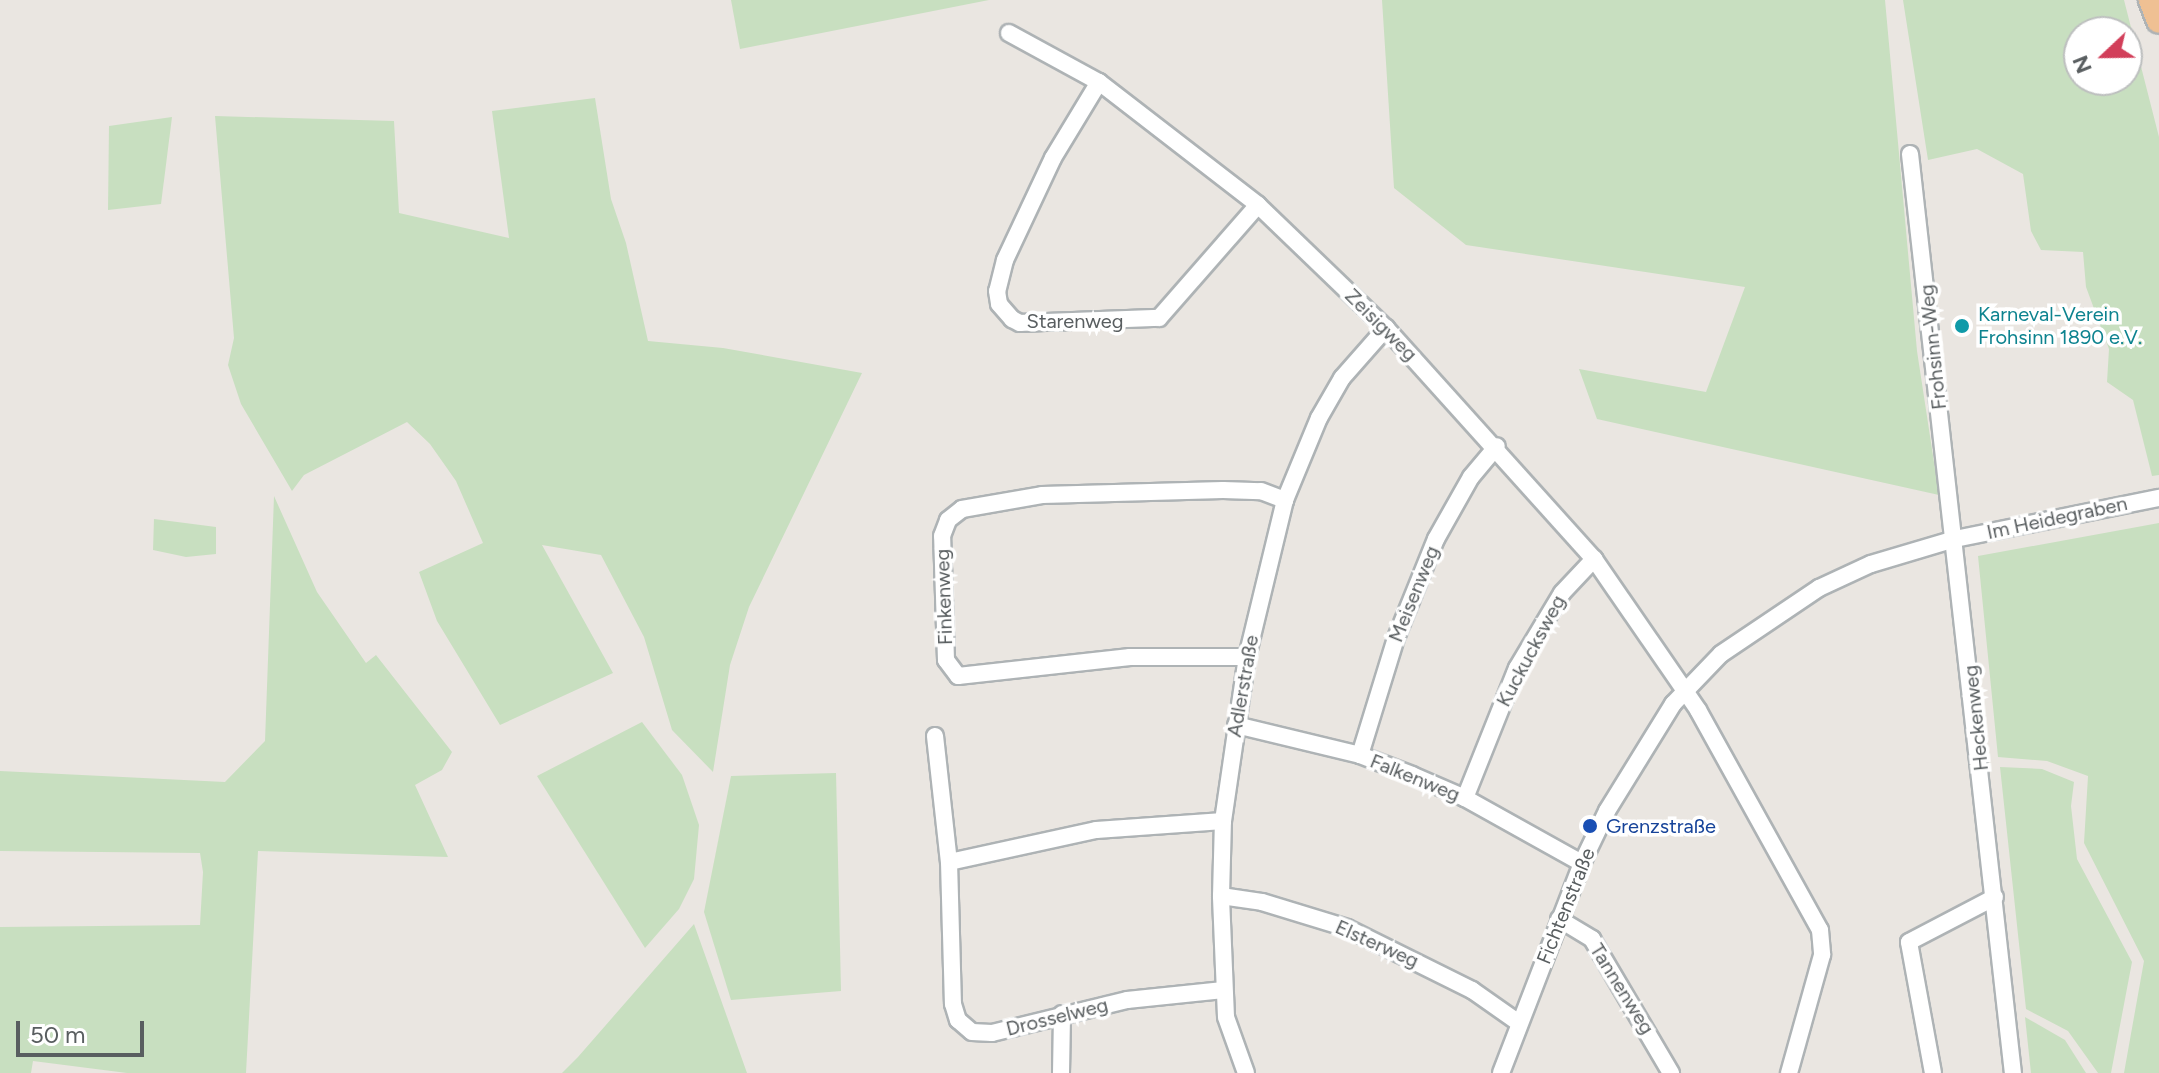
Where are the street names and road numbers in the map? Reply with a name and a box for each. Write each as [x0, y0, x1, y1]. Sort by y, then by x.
street label: Frohsinn-Weg [1914, 283, 1952, 411]
street label: Zeisigweg [1340, 284, 1422, 366]
street label: Starenweg [1027, 309, 1123, 333]
street label: Im Heidegraben [1985, 491, 2129, 545]
street label: Meisenweg [1384, 542, 1444, 646]
street label: Finkenweg [930, 549, 958, 645]
street label: Kuckucksweg [1492, 591, 1570, 711]
street label: Adlerstraße [1222, 633, 1264, 739]
street label: Heckenweg [1959, 664, 1993, 772]
street label: Falkenweg [1367, 749, 1463, 807]
street label: Fichtenstraße [1532, 844, 1600, 968]
street label: Elsterweg [1332, 915, 1422, 973]
street label: Tannenweg [1585, 939, 1659, 1039]
street label: Drosselweg [1004, 993, 1110, 1041]

